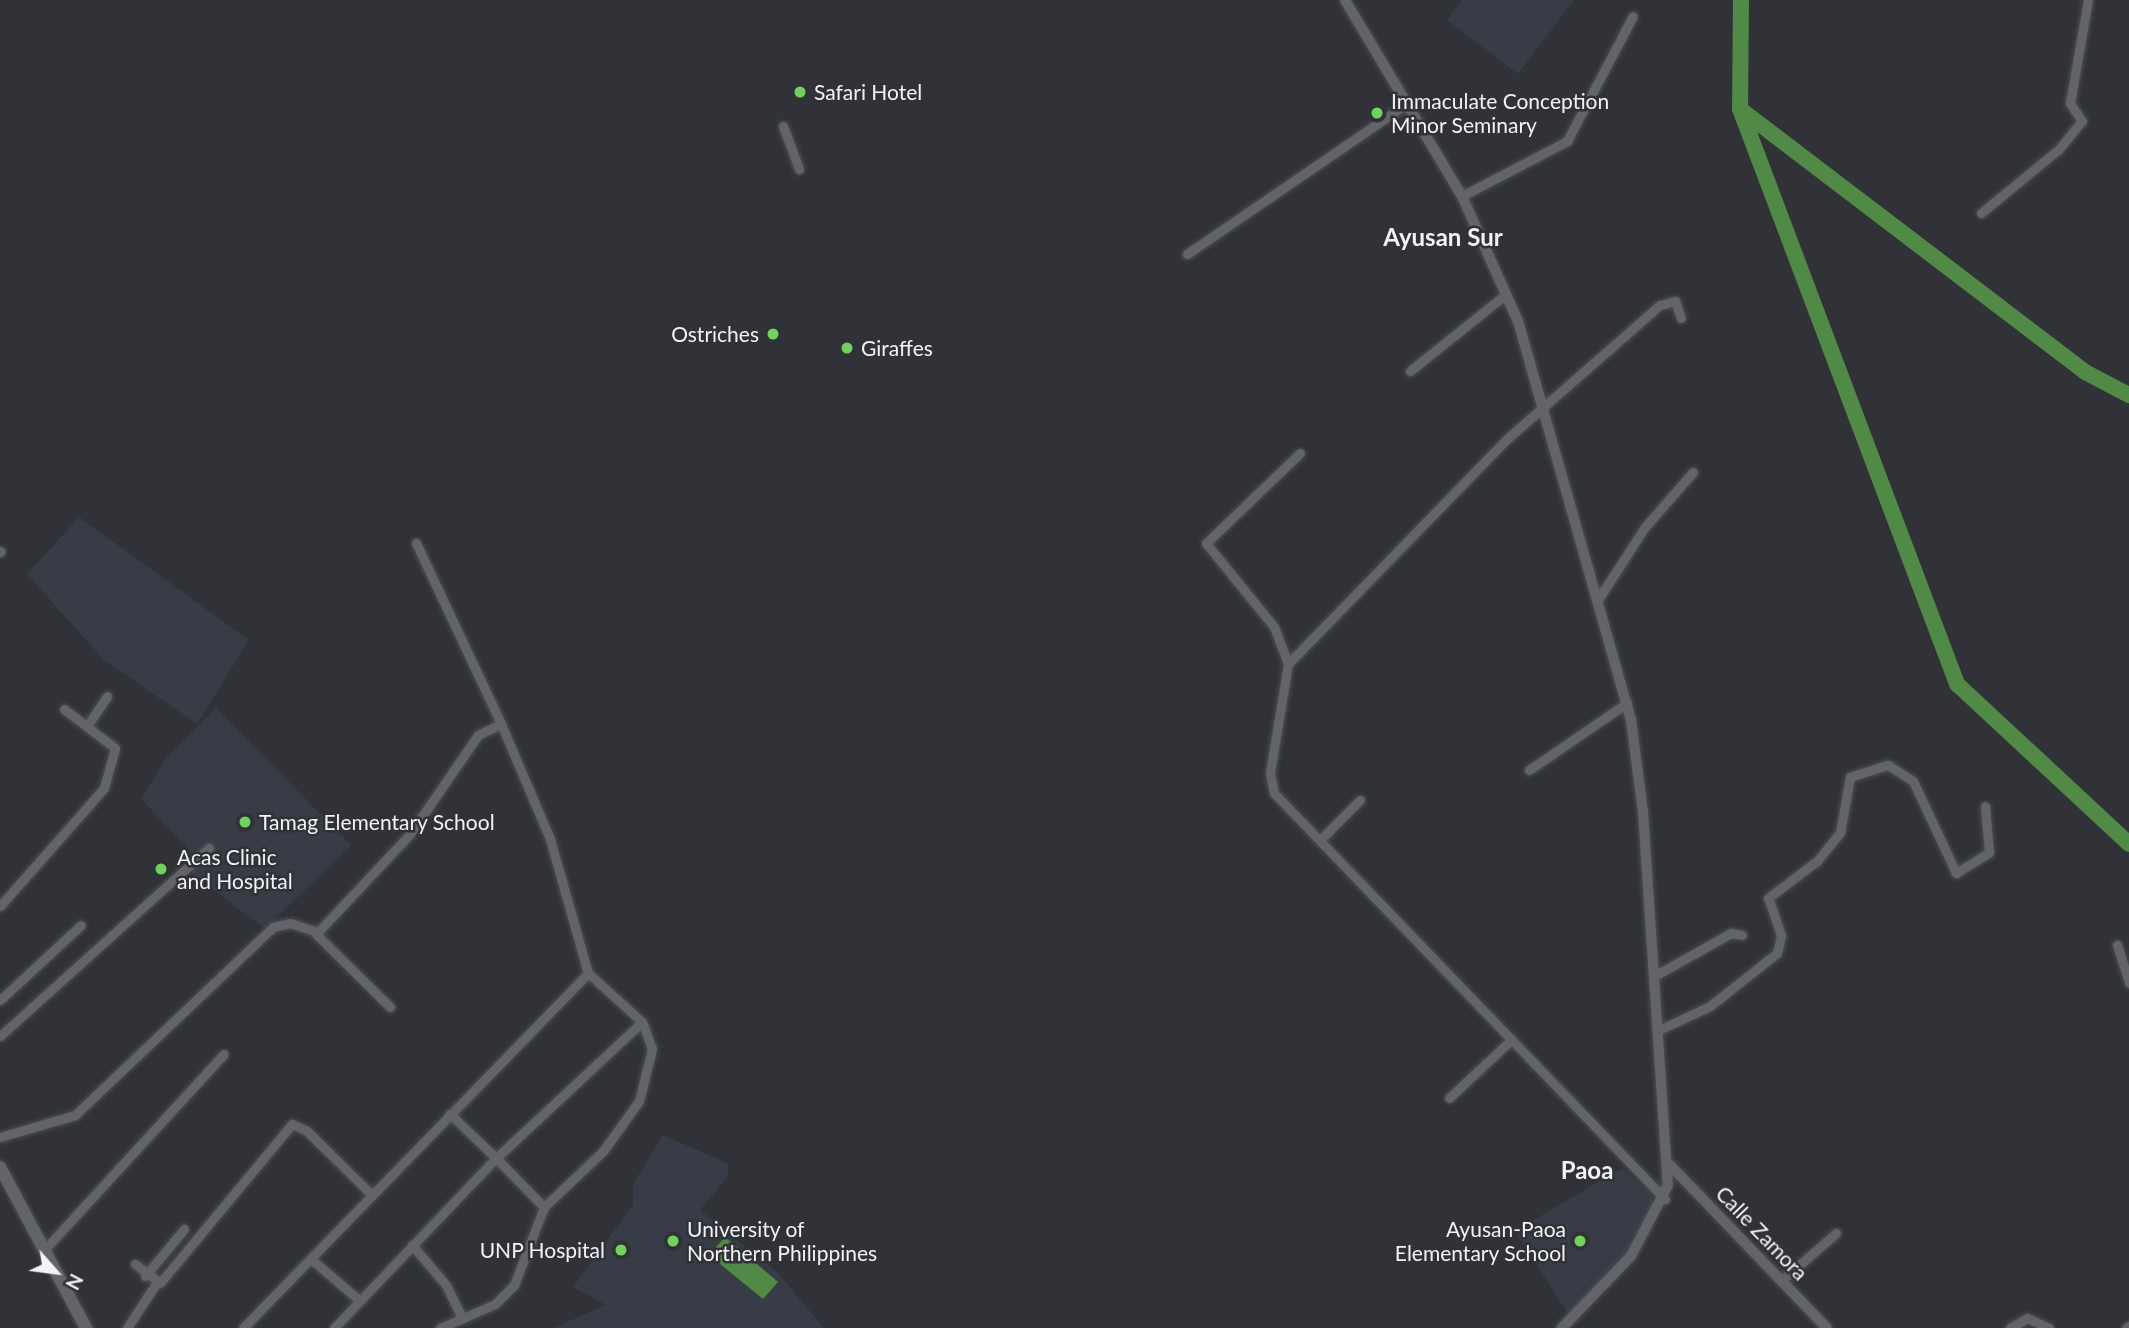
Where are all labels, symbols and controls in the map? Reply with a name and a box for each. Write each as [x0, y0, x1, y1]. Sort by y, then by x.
place label: Safari Hotel [814, 79, 922, 105]
marker: Safari Hotel [792, 84, 808, 100]
place label: Immaculate Conception Minor Seminary [1391, 88, 1609, 138]
marker: Immaculate Conception Minor Seminary [1369, 105, 1385, 121]
district label: Ayusan Sur [1383, 223, 1503, 251]
place label: Ostriches [671, 321, 759, 347]
marker: Ostriches [765, 326, 781, 342]
place label: Giraffes [861, 335, 933, 361]
marker: Giraffes [839, 340, 855, 356]
place label: Tamag Elementary School [259, 809, 495, 835]
marker: Tamag Elementary School [237, 814, 253, 830]
place label: Acas Clinic and Hospital [177, 844, 293, 894]
marker: Acas Clinic and Hospital [151, 859, 171, 879]
district label: Paoa [1561, 1156, 1613, 1184]
street label: Calle Zamora [1711, 1181, 1813, 1285]
place label: University of Northern Philippines [687, 1216, 877, 1266]
place label: Ayusan-Paoa Elementary School [1394, 1216, 1566, 1266]
marker: University of Northern Philippines [665, 1233, 681, 1249]
marker: Ayusan-Paoa Elementary School [1572, 1233, 1588, 1249]
north arrow [21, 1237, 91, 1307]
place label: UNP Hospital [479, 1237, 605, 1263]
marker: UNP Hospital [611, 1240, 631, 1260]
text: N [61, 1270, 89, 1294]

